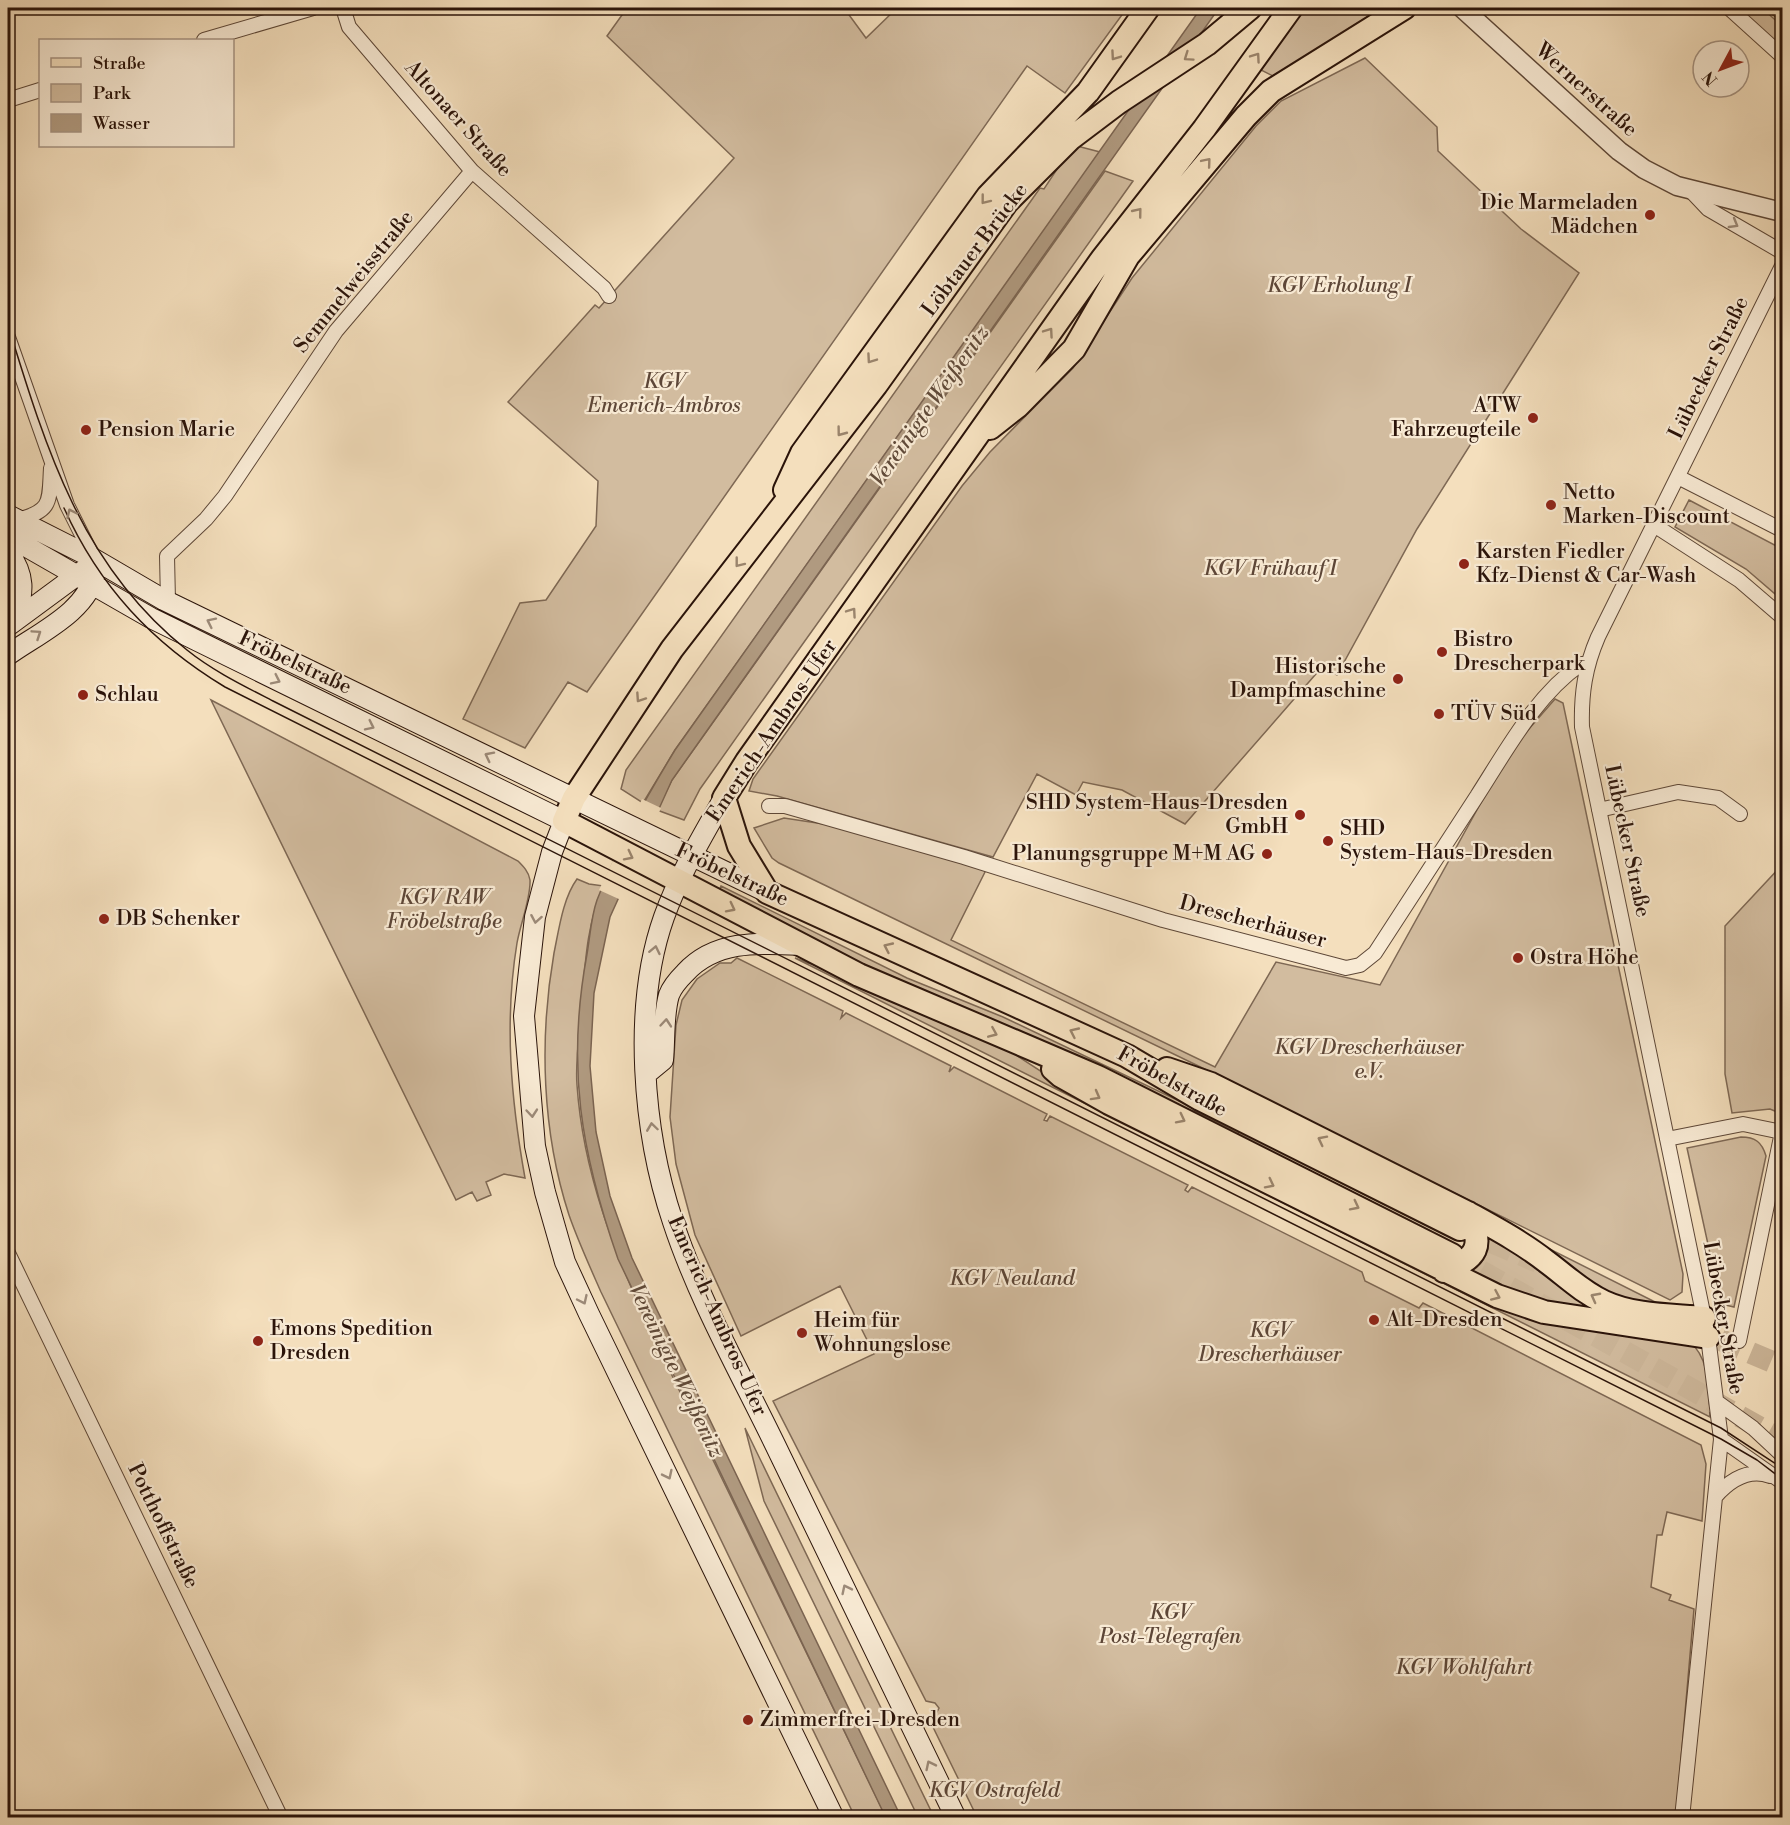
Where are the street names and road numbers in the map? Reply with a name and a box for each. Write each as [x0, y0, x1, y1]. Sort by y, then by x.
street label: Wernerstraße [1529, 37, 1643, 143]
street label: Altonaer Straße [398, 54, 517, 183]
street label: Löbtauer Brücke [916, 178, 1034, 322]
street label: Semmelweisstraße [288, 205, 420, 359]
street label: Lübecker Straße [1663, 292, 1755, 444]
street label: Fröbelstraße [234, 625, 356, 701]
street label: Emerich-Ambros-Ufer [701, 634, 843, 828]
street label: Lübecker Straße [1598, 762, 1656, 920]
street label: Fröbelstraße [671, 837, 793, 913]
street label: Drescherhäuser [1177, 890, 1329, 954]
street label: Fröbelstraße [1112, 1041, 1232, 1123]
street label: Emerich-Ambros-Ufer [661, 1212, 773, 1420]
street label: Lübecker Straße [1697, 1239, 1749, 1397]
street label: Potthoffstraße [121, 1459, 205, 1593]

